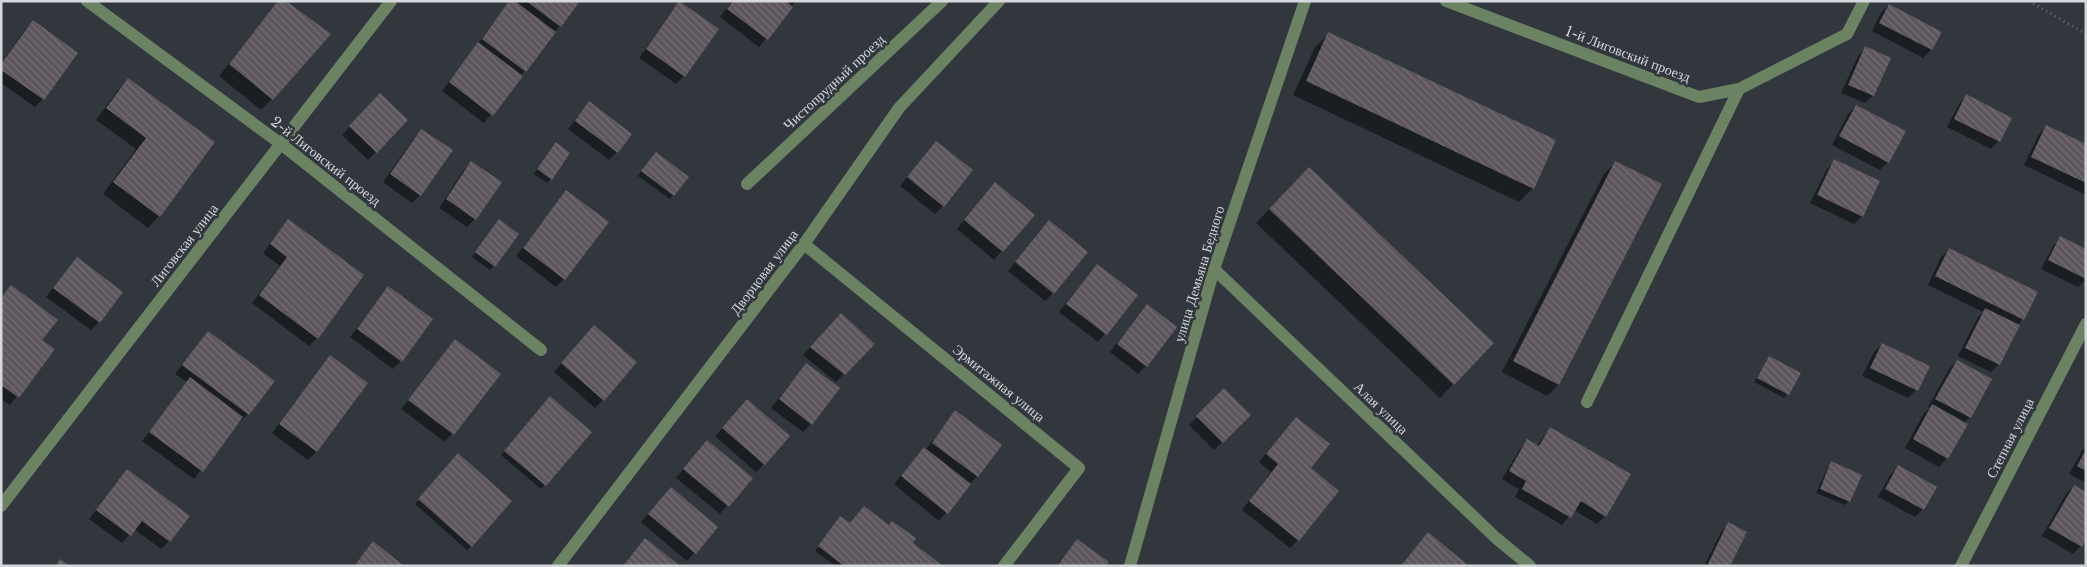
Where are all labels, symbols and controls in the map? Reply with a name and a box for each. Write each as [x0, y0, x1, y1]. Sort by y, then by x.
street label: 1-й Лиговский проезд [1563, 22, 1693, 86]
street label: Чистопрудный проезд [780, 30, 888, 134]
street label: 2-й Лиговский проезд [267, 112, 385, 210]
street label: Лиговская улица [146, 199, 222, 290]
street label: улица Демьяна Бедного [1170, 203, 1228, 345]
street label: Дворцовая улица [726, 225, 802, 318]
street label: Эрмитажная улица [949, 340, 1049, 426]
street label: Алая улица [1350, 378, 1412, 439]
street label: Степная улица [1982, 394, 2038, 481]

